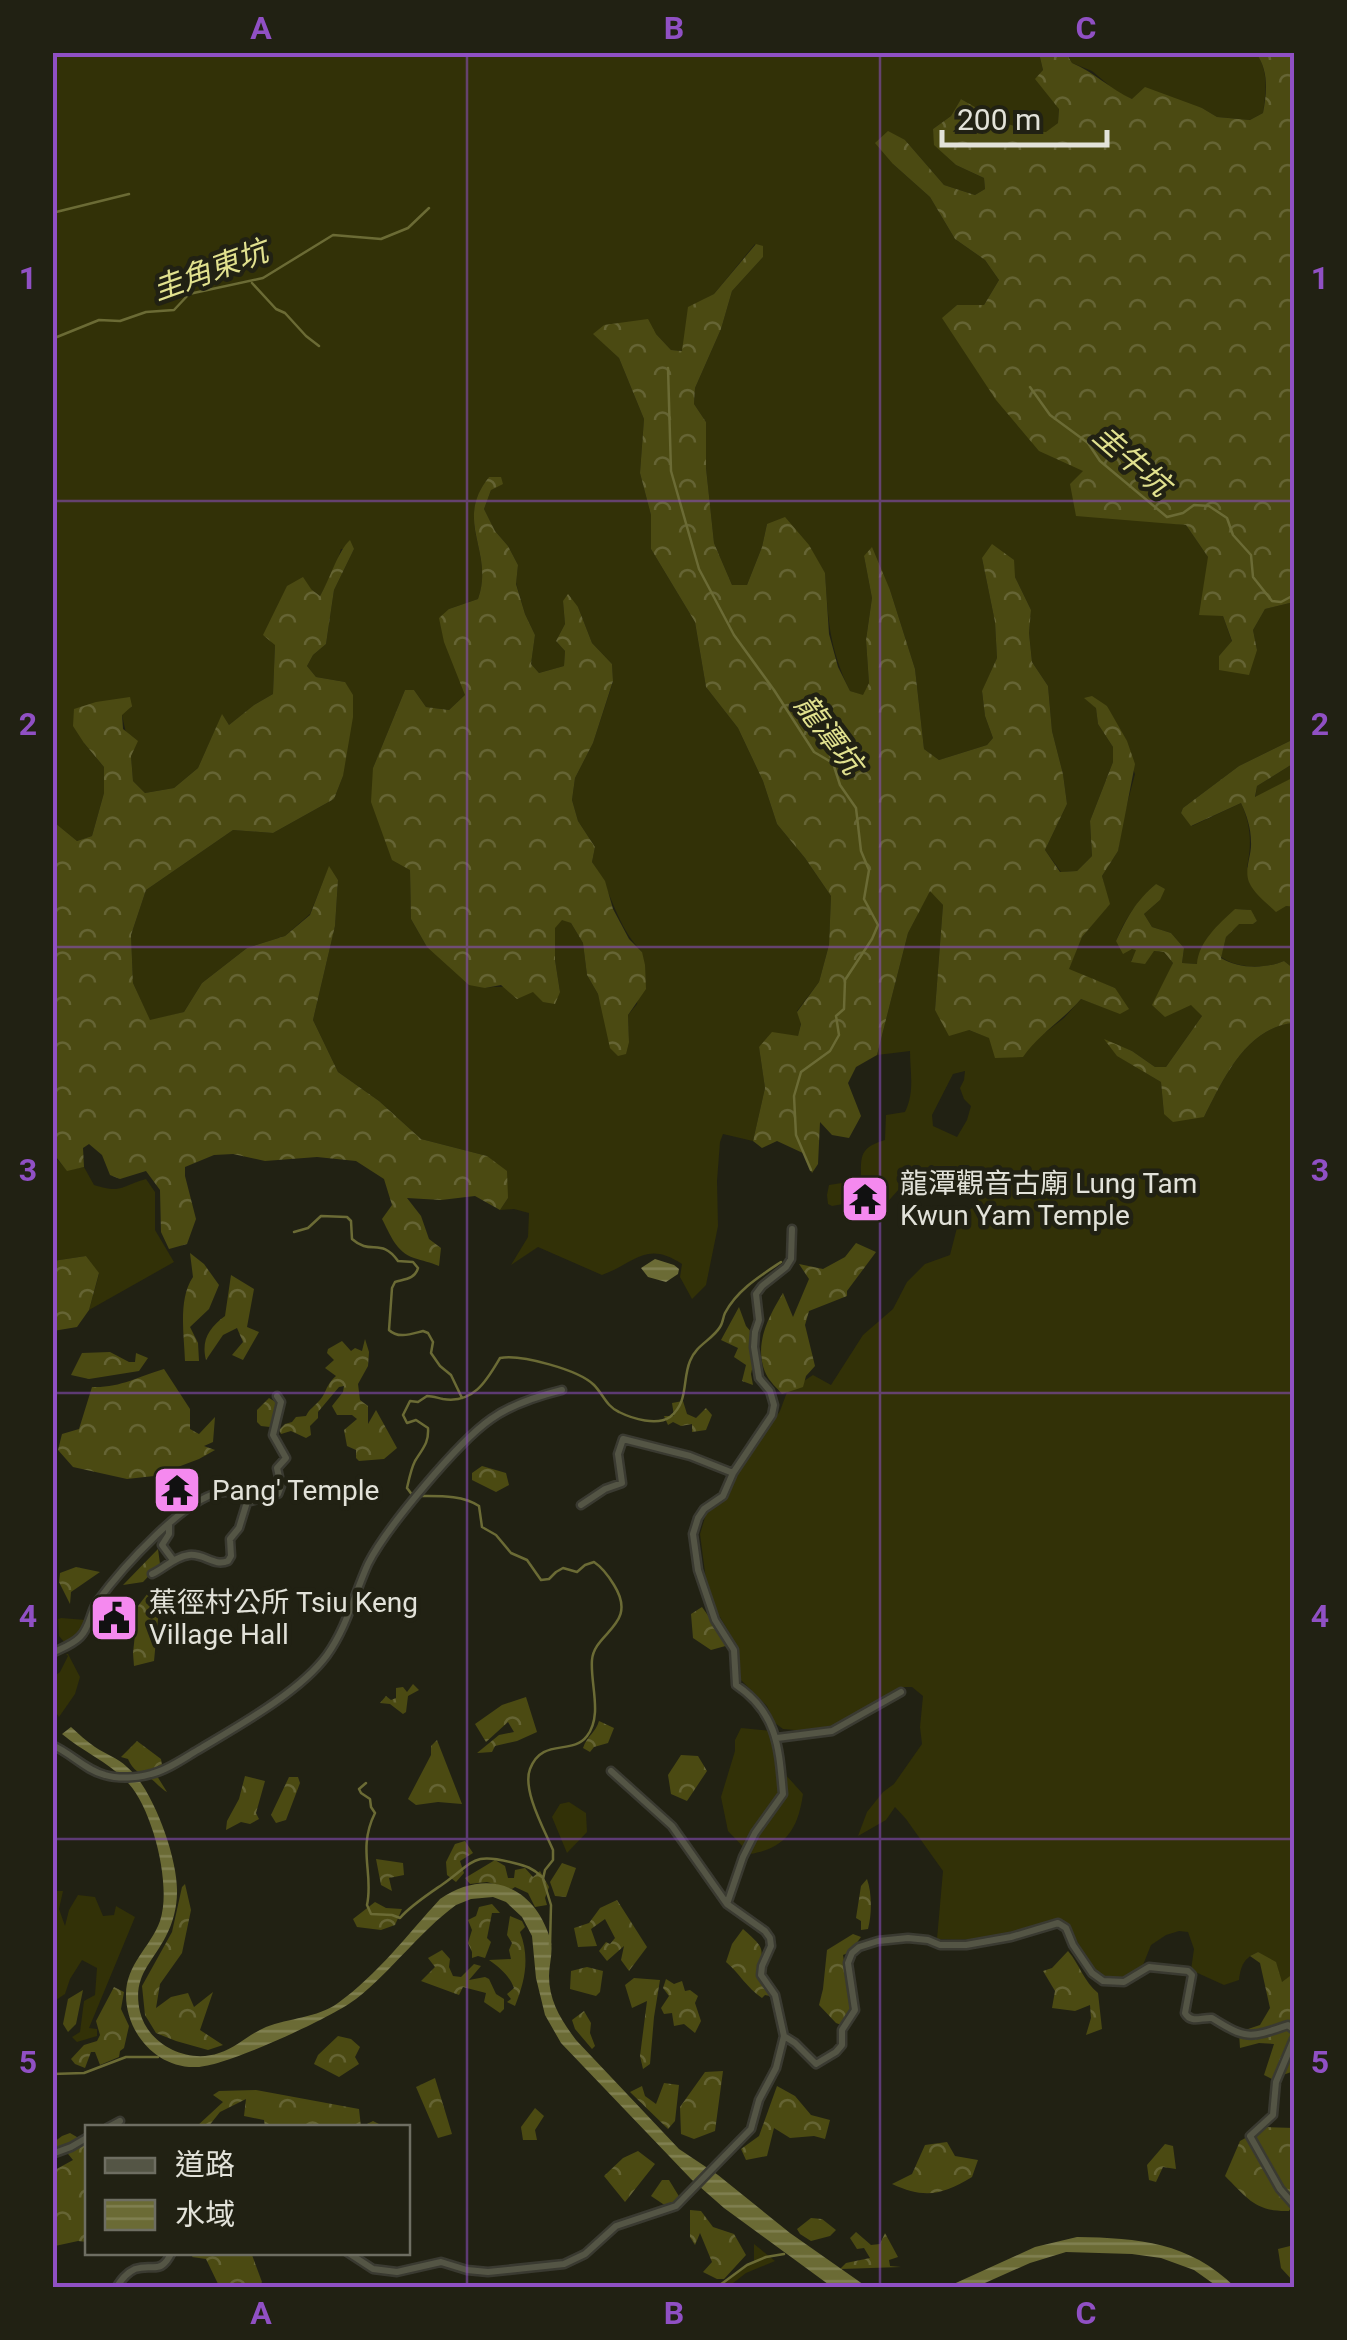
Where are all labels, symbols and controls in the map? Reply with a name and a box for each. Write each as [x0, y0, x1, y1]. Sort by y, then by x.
text: A [250, 9, 272, 47]
text: B [664, 9, 684, 47]
text: C [1076, 9, 1096, 47]
scale bar [942, 85, 1107, 147]
text: 200 m [957, 102, 1041, 137]
water label: 圭角東坑 [148, 232, 276, 307]
text: 1 [19, 259, 37, 297]
text: 1 [1311, 259, 1329, 297]
water label: 圭牛坑 [1087, 417, 1180, 505]
water label: 龍潭坑 [788, 688, 872, 784]
text: 2 [19, 705, 37, 743]
text: 2 [1311, 705, 1329, 743]
text: 3 [19, 1151, 37, 1189]
text: 3 [1311, 1151, 1329, 1189]
place label: 龍潭觀音古廟 Lung Tam Kwun Yam Temple [900, 1167, 1197, 1232]
temple icon: 龍潭觀音古廟 Lung Tam Kwun Yam Temple [839, 1173, 891, 1225]
temple icon: Pang' Temple [151, 1464, 203, 1516]
place label: Pang' Temple [212, 1474, 379, 1507]
place label: 蕉徑村公所 Tsiu Keng Village Hall [149, 1586, 418, 1651]
public building icon: 蕉徑村公所 Tsiu Keng Village Hall [88, 1592, 140, 1644]
text: 4 [19, 1597, 37, 1635]
text: 4 [1311, 1597, 1329, 1635]
text: 5 [19, 2043, 37, 2081]
text: 5 [1311, 2043, 1329, 2081]
legend [85, 2125, 410, 2255]
text: 道路 [175, 2147, 235, 2182]
text: 水域 [175, 2197, 235, 2232]
text: A [250, 2294, 272, 2332]
text: B [664, 2294, 684, 2332]
text: C [1076, 2294, 1096, 2332]

